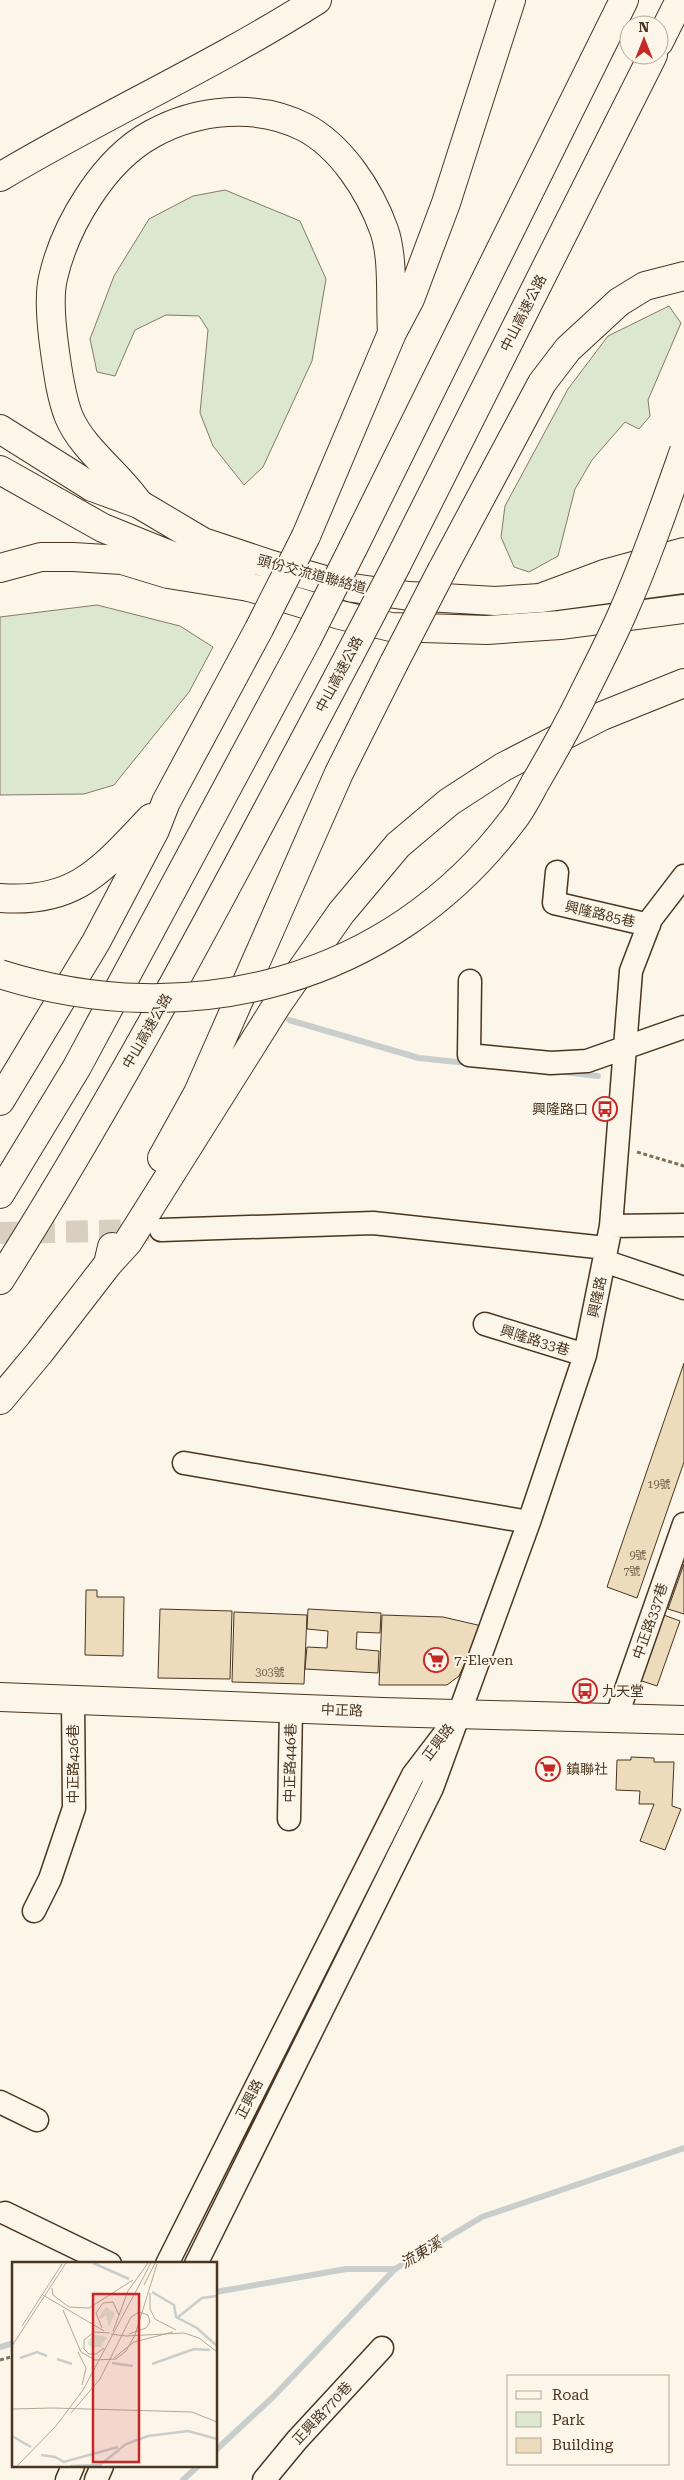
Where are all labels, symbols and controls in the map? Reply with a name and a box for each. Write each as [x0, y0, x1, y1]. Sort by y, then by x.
north arrow [619, 15, 669, 65]
text: N [639, 19, 650, 35]
street label: 中山高速公路 [497, 272, 549, 354]
street label: 頭份交流道聯絡道 [256, 552, 368, 596]
street label: 中山高速公路 [312, 633, 366, 715]
street label: 興隆路85巷 [563, 898, 637, 930]
street label: 中山高速公路 [119, 991, 175, 1071]
bus stop icon: 興隆路口 [592, 1096, 618, 1122]
place label: 興隆路口 [532, 1101, 588, 1117]
street label: 興隆路 [585, 1275, 609, 1319]
street label: 興隆路33巷 [498, 1322, 572, 1358]
house number: 19號 [647, 1478, 671, 1491]
house number: 9號 [629, 1549, 647, 1562]
house number: 7號 [623, 1565, 641, 1578]
street label: 中正路337巷 [629, 1581, 671, 1661]
supermarket icon: 7-Eleven [423, 1647, 449, 1673]
place label: 7-Eleven [454, 1652, 513, 1668]
house number: 303號 [255, 1666, 285, 1679]
bus stop icon: 九天堂 [572, 1678, 598, 1704]
place label: 九天堂 [602, 1683, 644, 1699]
street label: 中正路 [321, 1701, 363, 1719]
street label: 正興路 [419, 1720, 457, 1764]
street label: 中正路446巷 [281, 1723, 299, 1803]
street label: 中正路426巷 [65, 1724, 81, 1804]
supermarket icon: 鎮聯社 [535, 1756, 561, 1782]
place label: 鎮聯社 [566, 1761, 608, 1777]
street label: 正興路 [232, 2077, 266, 2121]
water label: 流東溪 [397, 2233, 447, 2272]
inset map [12, 2262, 218, 2468]
legend [507, 2375, 669, 2465]
street label: 正興路770巷 [289, 2378, 355, 2448]
text: Road [552, 2386, 589, 2404]
text: Park [552, 2411, 586, 2429]
text: Building [552, 2436, 614, 2454]

